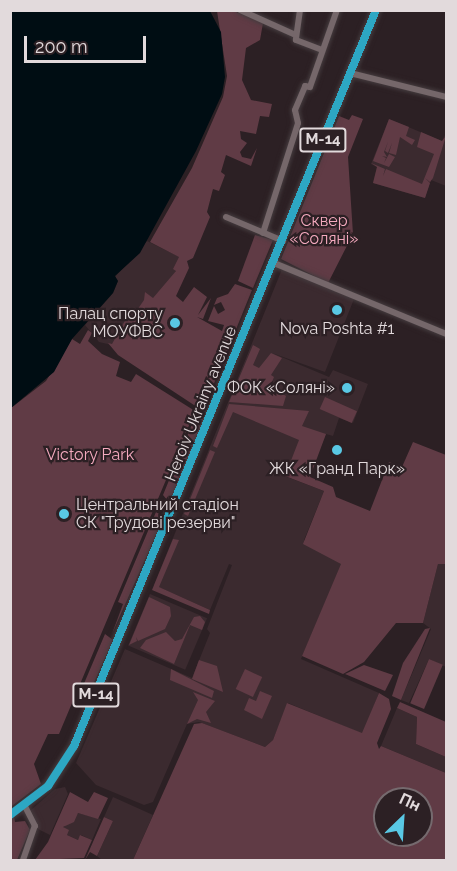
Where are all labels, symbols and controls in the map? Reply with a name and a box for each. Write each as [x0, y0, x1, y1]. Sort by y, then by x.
scale bar [27, 24, 148, 62]
text: 200 m [35, 36, 88, 57]
road number: М-14 [299, 128, 347, 152]
park label: Сквер «Соляні» [289, 211, 359, 249]
marker: Nova Poshta #1 [330, 303, 344, 317]
place label: Палац спорту МОУФВС [58, 304, 163, 342]
marker: Палац спорту МОУФВС [168, 316, 182, 330]
place label: Nova Poshta #1 [280, 319, 394, 339]
street label: Heroiv Ukrainy avenue [161, 323, 241, 485]
place label: ФОК «Соляні» [227, 378, 335, 398]
marker: ФОК «Соляні» [340, 381, 354, 395]
marker: ЖК «Гранд Парк» [330, 443, 344, 457]
park label: Victory Park [46, 445, 134, 465]
place label: ЖК «Гранд Парк» [269, 459, 405, 479]
place label: Центральний стадіон СК "Трудові резерви" [76, 495, 239, 533]
marker: Центральний стадіон СК "Трудові резерви" [57, 507, 71, 521]
road number: М-14 [72, 683, 120, 707]
north arrow [373, 787, 433, 847]
text: Пн [396, 789, 424, 815]

